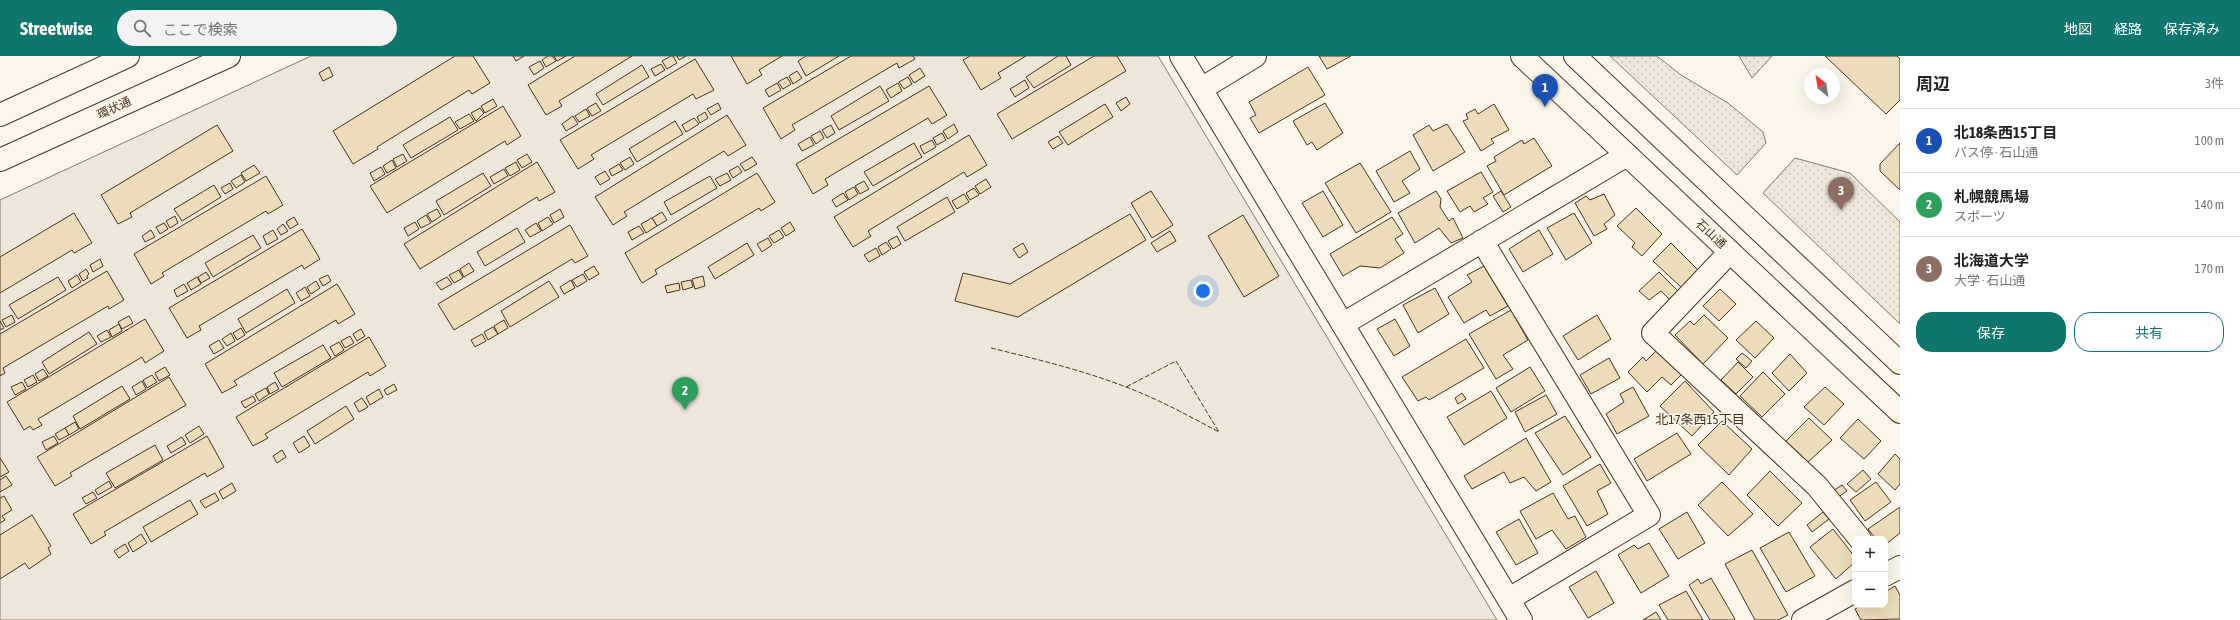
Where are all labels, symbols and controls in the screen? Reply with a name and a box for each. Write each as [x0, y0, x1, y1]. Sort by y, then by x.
search box [117, 10, 397, 46]
text: Streetwise [20, 17, 93, 39]
icon: search [131, 17, 153, 39]
text: ここで検索 [163, 21, 238, 38]
text: 地図 [2064, 21, 2092, 37]
text: 経路 [2114, 21, 2142, 37]
text: 保存済み [2164, 21, 2220, 37]
north arrow [1804, 68, 1840, 104]
pin: 1 [1532, 74, 1558, 107]
text: 周辺 [1916, 74, 1950, 94]
text: 3件 [2205, 76, 2224, 91]
street label: 環状通 [95, 94, 133, 122]
text: 北18条西15丁目 [1954, 124, 2057, 141]
text: 1 [1926, 133, 1932, 148]
text: 100 m [2195, 133, 2224, 148]
text: バス停 · 石山通 [1954, 145, 2038, 160]
pin: 3 [1828, 177, 1854, 210]
text: 札幌競馬場 [1954, 188, 2029, 205]
text: 2 [1926, 197, 1932, 212]
text: 140 m [2195, 197, 2224, 212]
text: スポーツ [1954, 209, 2006, 224]
street label: 石山通 [1693, 217, 1729, 251]
text: 北海道大学 [1954, 252, 2029, 269]
text: 3 [1926, 261, 1932, 276]
text: 170 m [2195, 261, 2224, 276]
text: 大学 · 石山通 [1954, 273, 2025, 288]
your location [1193, 281, 1213, 301]
button: 保存 [1916, 312, 2066, 352]
button: 共有 [2074, 312, 2224, 352]
pin: 2 [672, 377, 698, 410]
district label: 北17条西15丁目 [1655, 412, 1745, 427]
map controls [1852, 536, 1888, 608]
button: + [1852, 536, 1888, 572]
button: − [1852, 572, 1888, 608]

